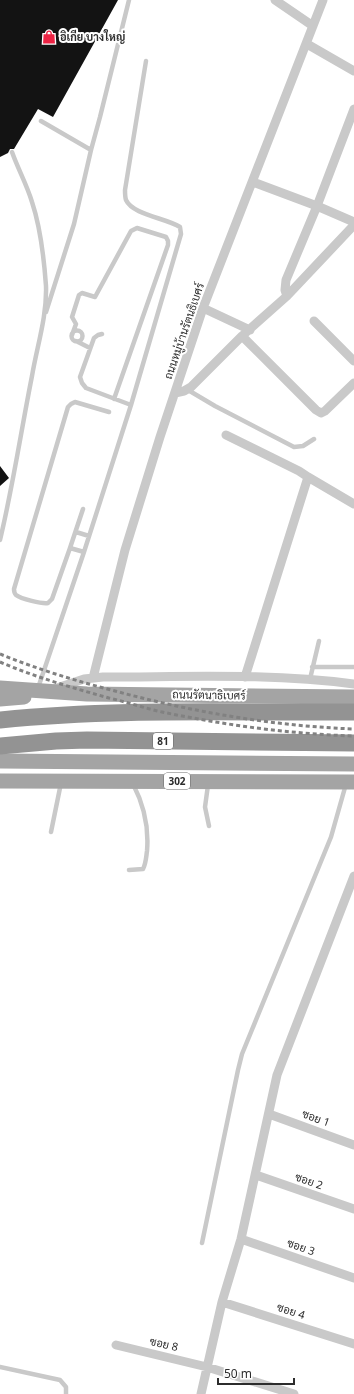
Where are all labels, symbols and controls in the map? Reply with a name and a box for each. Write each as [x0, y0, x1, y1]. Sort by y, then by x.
shop icon: อิเกีย บางใหญ่ [41, 29, 57, 45]
place label: อิเกีย บางใหญ่ [60, 29, 125, 44]
street label: ถนนหมู่บ้านรัตนธิเบศร์ [160, 281, 208, 381]
street label: ถนนรัตนาธิเบศร์ [172, 686, 246, 703]
road number: 81 [153, 733, 173, 749]
road number: 302 [164, 773, 190, 789]
street label: ซอย 1 [300, 1106, 332, 1129]
street label: ซอย 2 [293, 1169, 325, 1192]
street label: ซอย 3 [285, 1235, 317, 1258]
street label: ซอย 4 [275, 1299, 308, 1322]
street label: ซอย 8 [148, 1333, 180, 1354]
scale bar [218, 1360, 294, 1386]
text: 50 m [224, 1365, 252, 1382]

